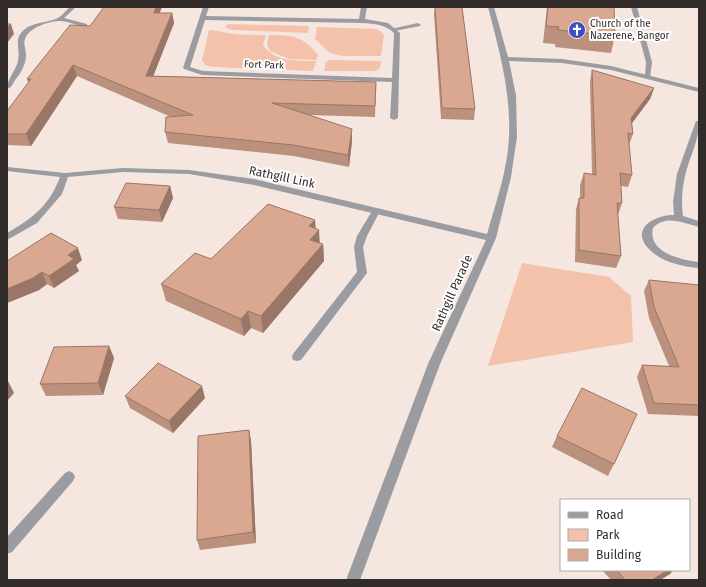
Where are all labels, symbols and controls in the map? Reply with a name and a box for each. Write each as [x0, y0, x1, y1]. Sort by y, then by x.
place label: Church of the Nazerene, Bangor [590, 18, 670, 42]
church icon: Church of the Nazerene, Bangor [567, 20, 587, 40]
street label: Fort Park [244, 58, 285, 72]
street label: Rathgill Link [248, 163, 317, 191]
street label: Rathgill Parade [429, 253, 475, 333]
legend [560, 499, 690, 571]
text: Road [596, 508, 624, 522]
text: Park [596, 528, 620, 542]
text: Building [596, 548, 642, 562]

